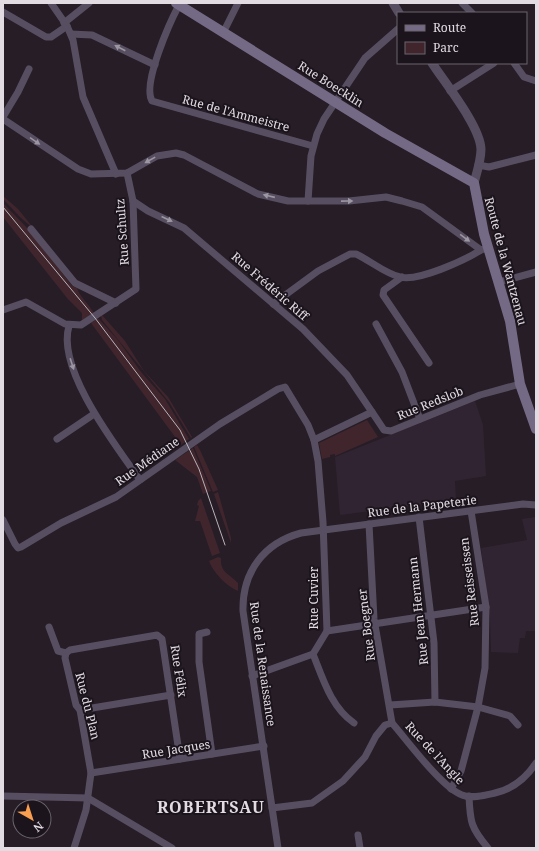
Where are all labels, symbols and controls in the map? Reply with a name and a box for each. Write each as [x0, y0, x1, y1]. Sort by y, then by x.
legend [397, 12, 527, 64]
text: Route [433, 19, 466, 36]
text: Parc [433, 39, 459, 56]
one-way arrow [114, 45, 125, 51]
street label: Rue Boecklin [295, 57, 367, 111]
street label: Rue de l'Ammeistre [180, 90, 292, 136]
one-way arrow [30, 137, 41, 145]
one-way arrow [145, 156, 156, 163]
one-way arrow [263, 193, 275, 199]
street label: Route de la Wantzenau [481, 195, 531, 327]
one-way arrow [341, 197, 353, 204]
street label: Rue Schultz [111, 198, 133, 266]
one-way arrow [161, 216, 172, 222]
one-way arrow [460, 234, 470, 242]
street label: Rue Frédéric Riff [228, 248, 313, 325]
one-way arrow [69, 358, 75, 370]
street label: Rue Redslob [394, 382, 466, 424]
street label: Rue Médiane [111, 433, 183, 489]
street label: Rue de la Papeterie [366, 491, 478, 521]
street label: Rue Reisseissen [455, 536, 483, 627]
street label: Rue Jean Hermann [404, 556, 432, 666]
street label: Rue Cuvier [305, 566, 322, 629]
street label: Rue Boegner [353, 588, 379, 662]
street label: Rue de la Renaissance [246, 601, 280, 727]
street label: Rue Félix [166, 644, 192, 698]
street label: Rue du Plan [71, 671, 105, 742]
street label: Rue de l'Angle [401, 718, 469, 788]
street label: Rue Jacques [141, 735, 211, 763]
district label: ROBERTSAU [157, 796, 265, 818]
north arrow [12, 799, 52, 839]
text: N [30, 819, 47, 836]

